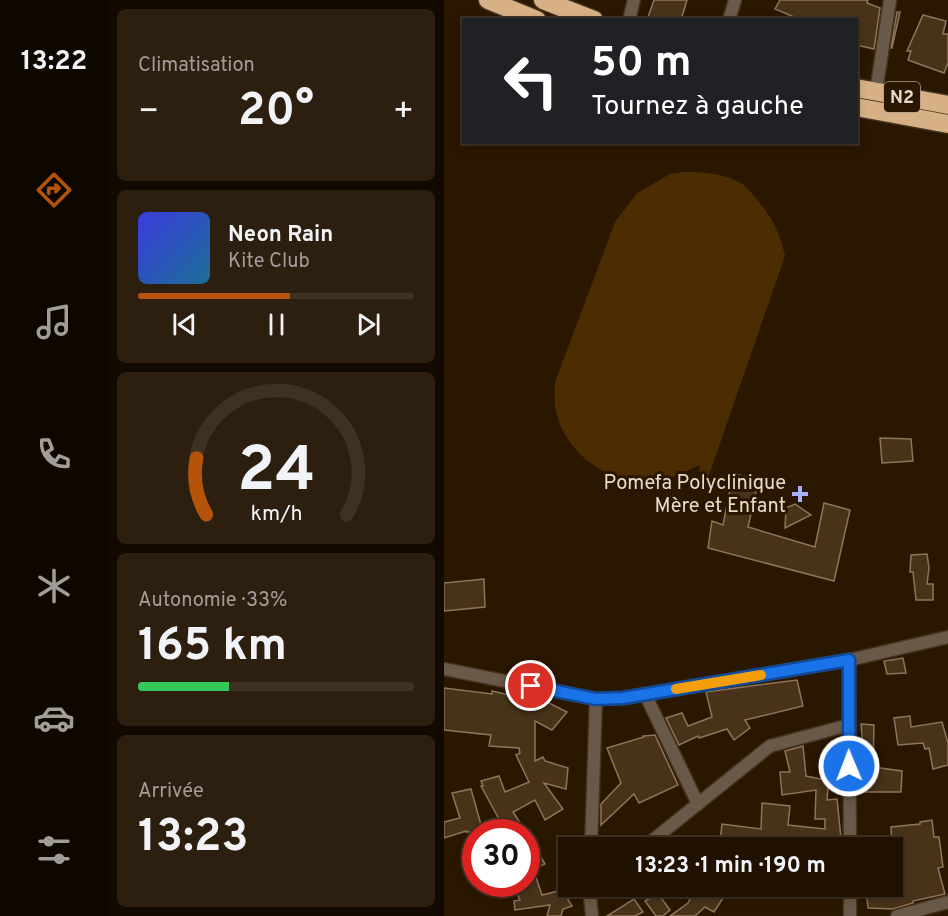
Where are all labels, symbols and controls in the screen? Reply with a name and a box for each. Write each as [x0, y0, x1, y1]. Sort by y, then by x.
text: 50 m [591, 38, 692, 91]
icon: left [492, 42, 570, 120]
text: 13:22 [21, 45, 87, 79]
text: Climatisation [138, 53, 255, 79]
road number: N2 [884, 82, 920, 112]
text: 20° [238, 84, 314, 141]
text: Tournez à gauche [591, 90, 804, 124]
text: − [138, 92, 159, 134]
text: + [393, 92, 414, 134]
icon: directions [33, 169, 75, 211]
text: Neon Rain [228, 222, 333, 249]
text: Kite Club [228, 249, 310, 275]
icon: music [33, 301, 75, 343]
icon: previous [168, 308, 201, 341]
icon: pause [260, 308, 293, 341]
icon: next [352, 308, 385, 341]
icon: phone [33, 433, 75, 475]
text: 24 [237, 434, 315, 513]
place label: Pomefa Polyclinique Mère et Enfant [603, 471, 786, 520]
marker: Pomefa Polyclinique Mère et Enfant [791, 485, 809, 503]
text: km/h [250, 501, 302, 528]
icon: climate [33, 565, 75, 607]
text: Autonomie · 33% [138, 588, 287, 614]
text: 165 km [138, 619, 287, 676]
pin [505, 660, 556, 711]
icon: arrive [514, 669, 547, 702]
icon: car [33, 697, 75, 739]
position arrow [817, 734, 881, 798]
text: Arrivée [138, 779, 204, 805]
text: 13:23 [138, 810, 248, 867]
speed limit sign: 30 [462, 819, 540, 897]
icon: filters [33, 829, 75, 871]
text: 13:23 · 1 min · 190 m [635, 853, 826, 880]

